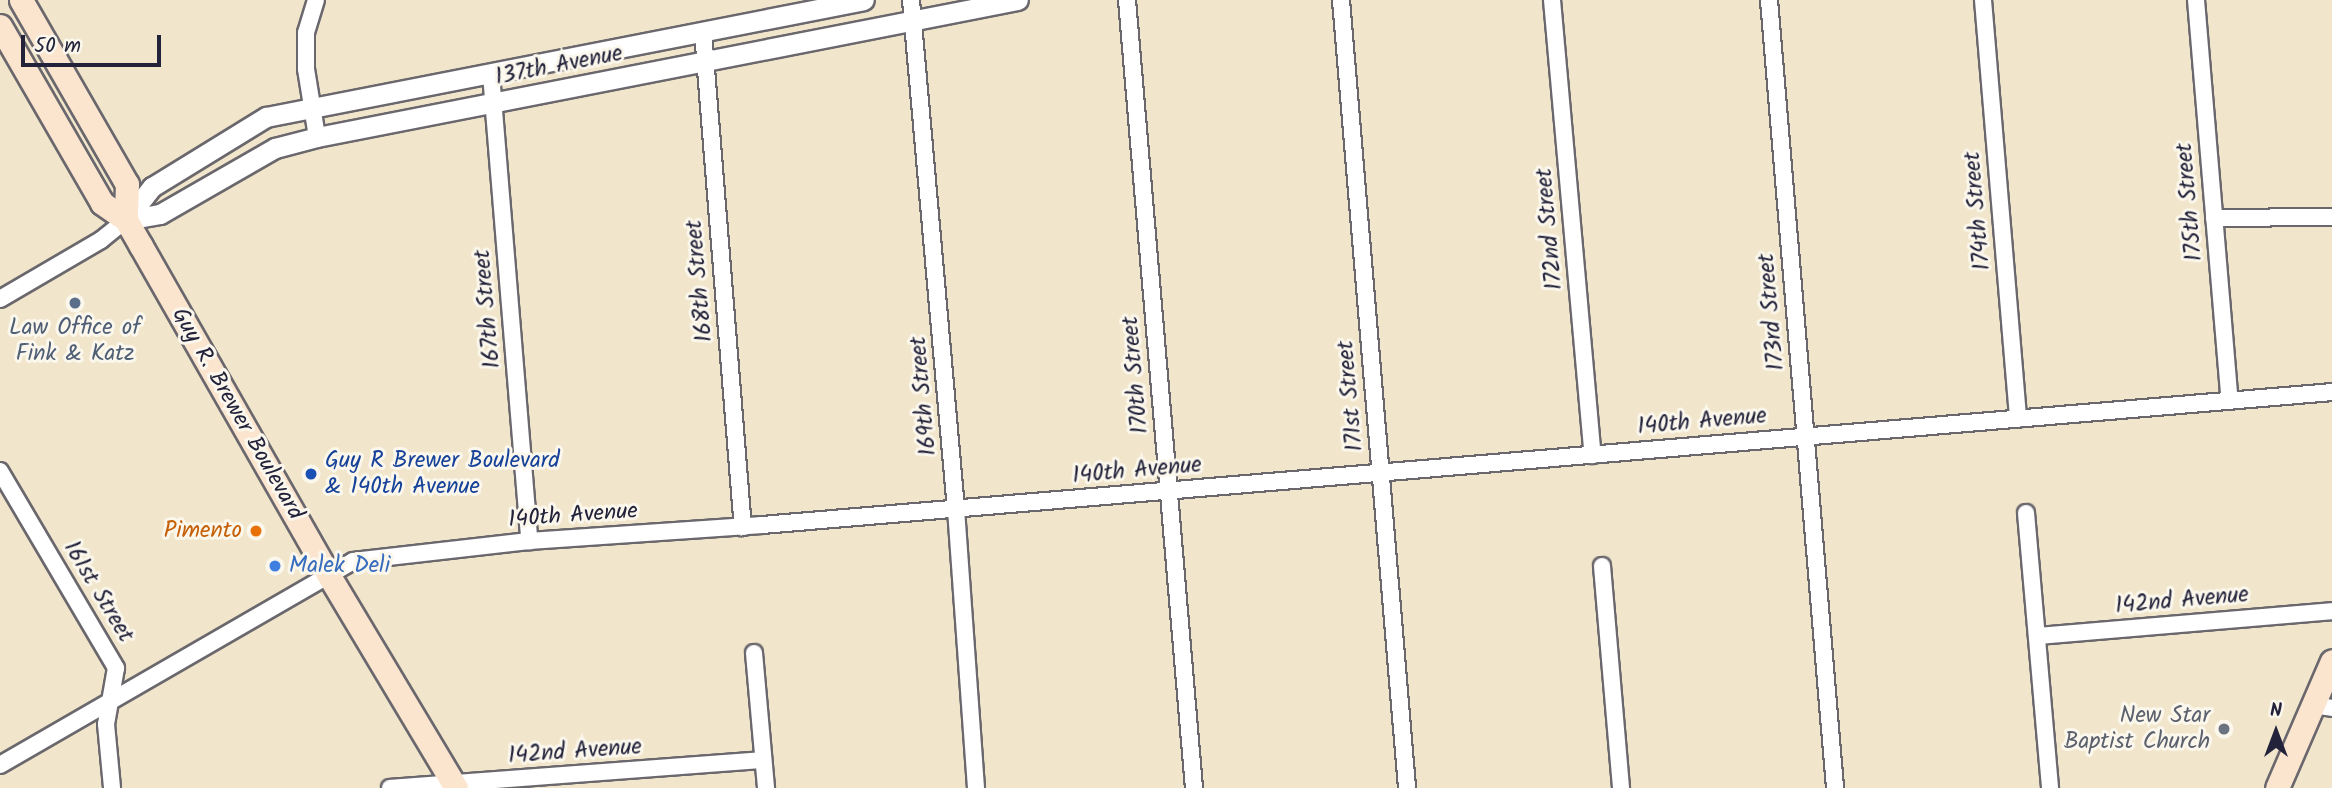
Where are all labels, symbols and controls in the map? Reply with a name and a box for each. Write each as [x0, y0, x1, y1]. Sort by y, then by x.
scale bar [24, 21, 164, 65]
text: 50 m [34, 30, 81, 63]
street label: 137th Avenue [493, 40, 625, 92]
street label: 175th Street [2171, 142, 2209, 262]
street label: 174th Street [1959, 150, 1997, 272]
street label: 172nd Street [1531, 167, 1569, 291]
street label: 168th Street [681, 219, 719, 343]
street label: 167th Street [469, 248, 507, 370]
street label: 173rd Street [1753, 252, 1791, 372]
marker: Law Office of Fink & Katz [67, 295, 83, 311]
street label: Guy R. Brewer Boulevard [165, 303, 309, 525]
place label: Law Office of Fink & Katz [9, 314, 141, 368]
street label: 170th Street [1117, 315, 1155, 435]
street label: 169th Street [905, 335, 943, 457]
street label: 171st Street [1332, 339, 1370, 453]
street label: 140th Avenue [1636, 403, 1768, 441]
place label: Guy R Brewer Boulevard & 140th Avenue [325, 447, 560, 501]
street label: 140th Avenue [1071, 452, 1203, 490]
marker: Guy R Brewer Boulevard & 140th Avenue [303, 466, 319, 482]
street label: 140th Avenue [507, 498, 639, 534]
place label: Pimento [164, 517, 242, 545]
marker: Pimento [248, 523, 264, 539]
street label: 161st Street [57, 536, 139, 648]
place label: Malek Deli [289, 552, 390, 580]
marker: Malek Deli [267, 558, 283, 574]
street label: 142nd Avenue [2114, 581, 2250, 621]
text: N [2270, 696, 2282, 726]
north arrow [2241, 697, 2311, 767]
place label: New Star Baptist Church [2064, 702, 2210, 756]
marker: New Star Baptist Church [2216, 721, 2232, 737]
street label: 142nd Avenue [507, 734, 643, 770]

